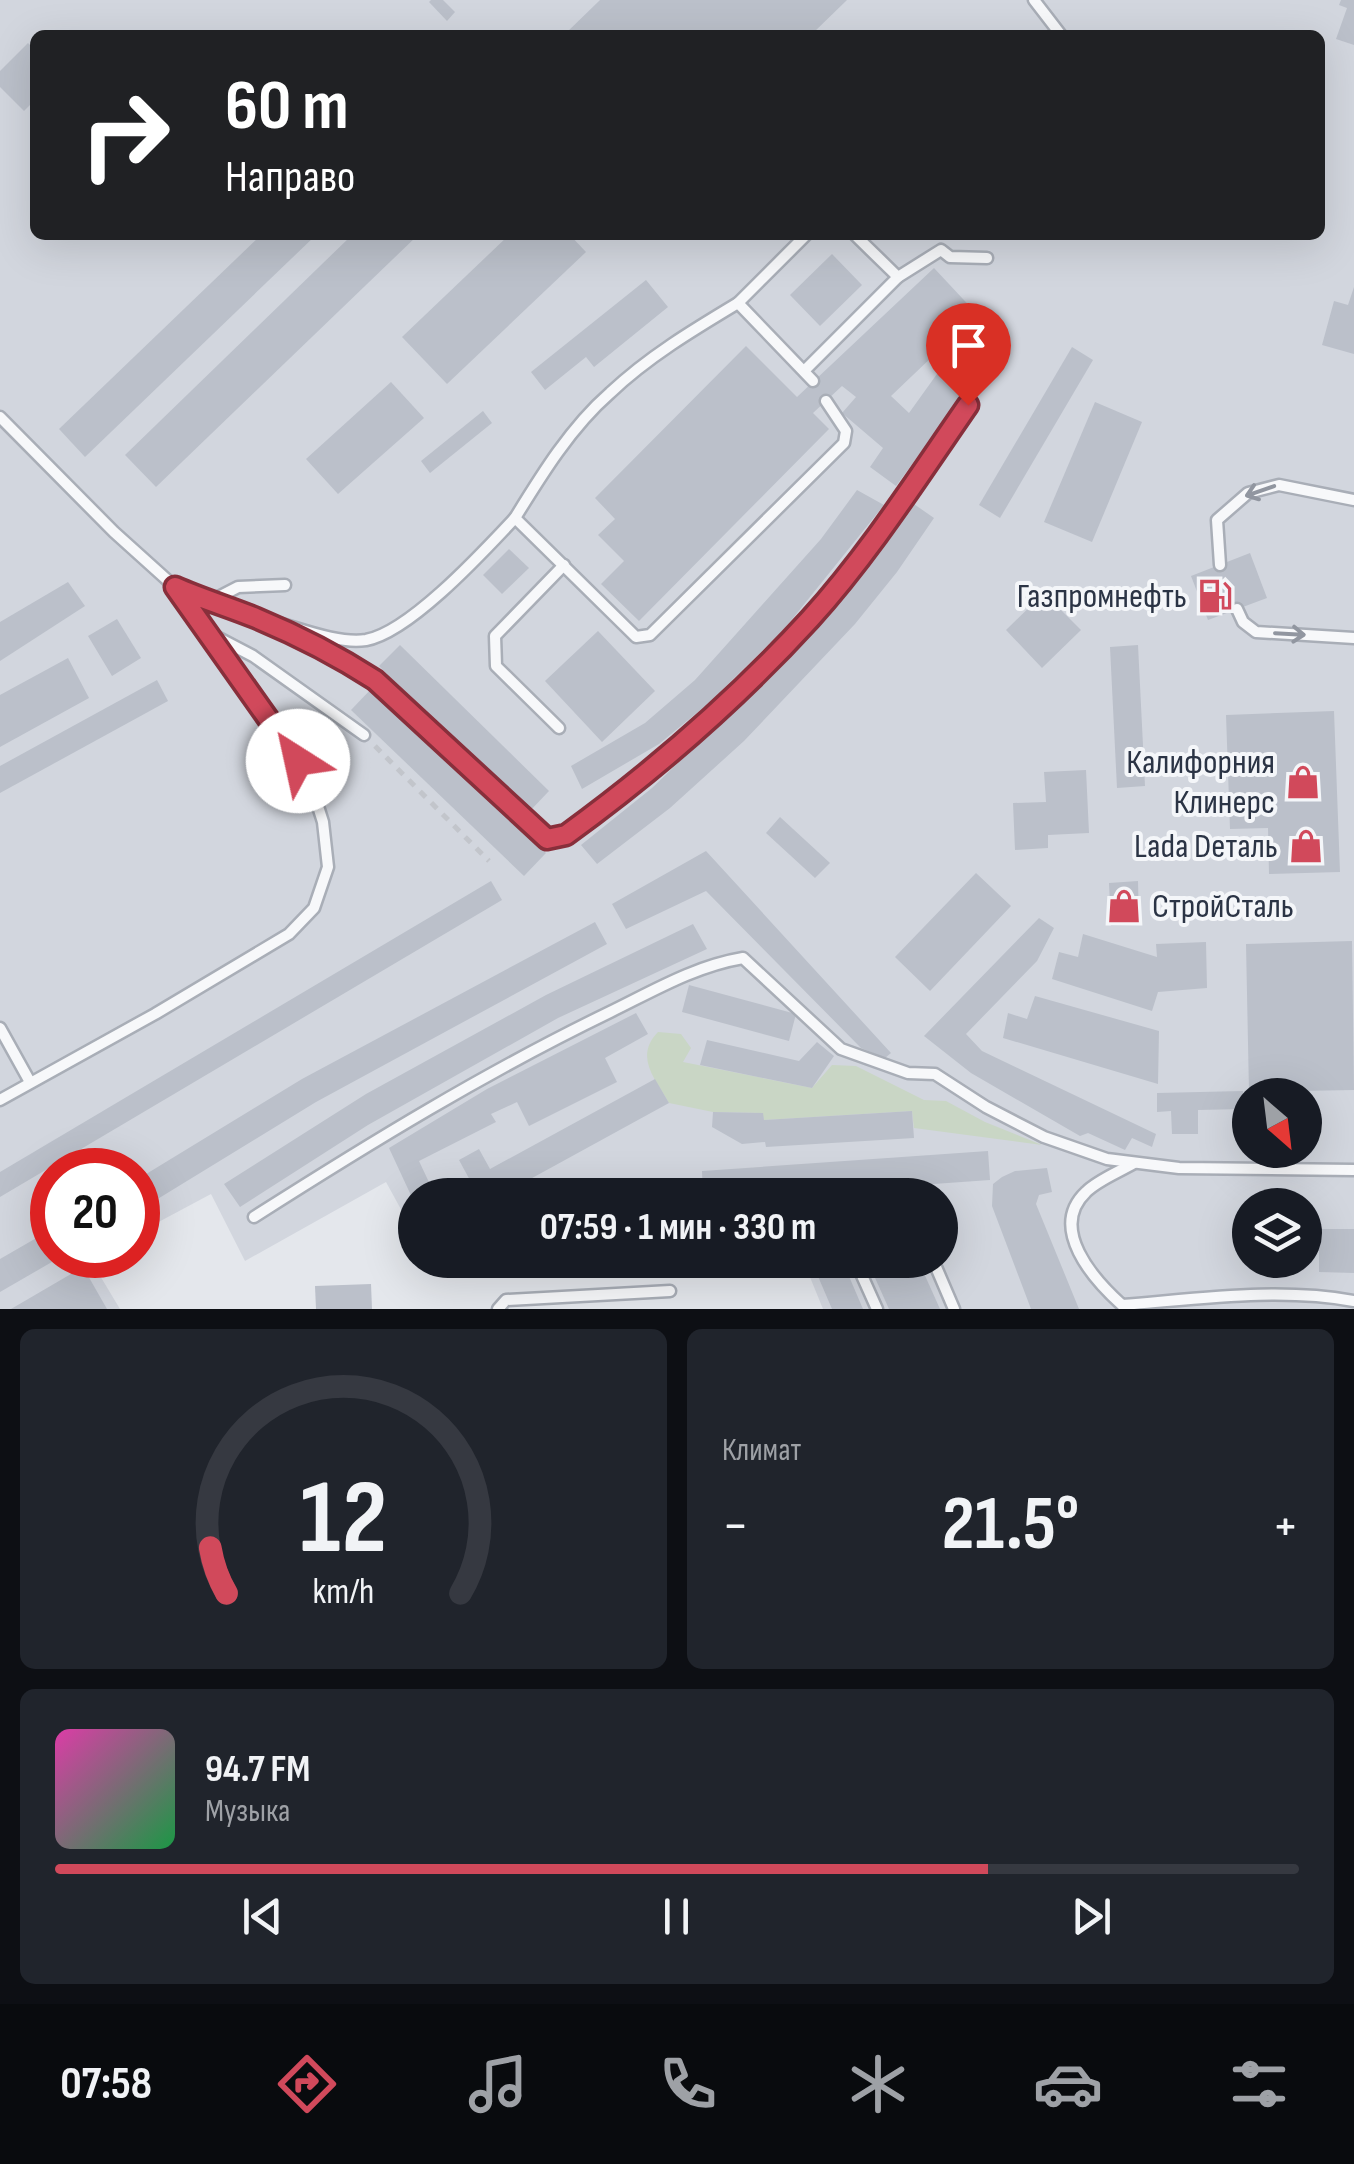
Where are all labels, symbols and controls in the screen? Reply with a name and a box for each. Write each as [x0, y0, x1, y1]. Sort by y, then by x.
text: 60 m [225, 65, 349, 149]
icon: right [60, 70, 190, 200]
text: Направо [225, 150, 355, 205]
pin [926, 303, 1011, 406]
icon: arrive [941, 318, 996, 373]
one-way arrow [1244, 484, 1276, 502]
place label: Газпромнефть [1017, 575, 1187, 618]
fuel station icon: Газпромнефть [1196, 577, 1234, 615]
one-way arrow [1273, 625, 1305, 644]
position arrow [246, 709, 350, 813]
place label: Калифорния Клинерс [1126, 741, 1275, 824]
shop icon: Калифорния Клинерс [1284, 763, 1322, 801]
place label: Lada Dеталь [1134, 825, 1278, 868]
shop icon: Lada Dеталь [1287, 827, 1325, 865]
place label: СтройСталь [1152, 885, 1294, 928]
shop icon: СтройСталь [1105, 887, 1143, 925]
north arrow [1232, 1078, 1322, 1168]
map controls [1232, 1078, 1322, 1278]
speed limit sign: 20 [30, 1148, 160, 1278]
button: layers [1232, 1188, 1322, 1278]
text: 07:59 · 1 мин · 330 m [540, 1205, 816, 1250]
text: Климат [722, 1431, 801, 1470]
text: 12 [300, 1457, 387, 1582]
text: 21.5° [942, 1480, 1079, 1571]
text: − [722, 1493, 749, 1560]
text: + [1272, 1493, 1299, 1560]
text: km/h [313, 1571, 374, 1614]
text: 94.7 FM [205, 1747, 310, 1792]
text: Музыка [205, 1792, 290, 1831]
icon: previous [235, 1889, 290, 1944]
icon: pause [649, 1889, 704, 1944]
icon: next [1064, 1889, 1119, 1944]
icon: directions [272, 2049, 342, 2119]
icon: music [463, 2049, 533, 2119]
icon: phone [653, 2049, 723, 2119]
icon: climate [843, 2049, 913, 2119]
icon: car [1033, 2049, 1103, 2119]
icon: filters [1224, 2049, 1294, 2119]
text: 07:58 [60, 2057, 152, 2112]

